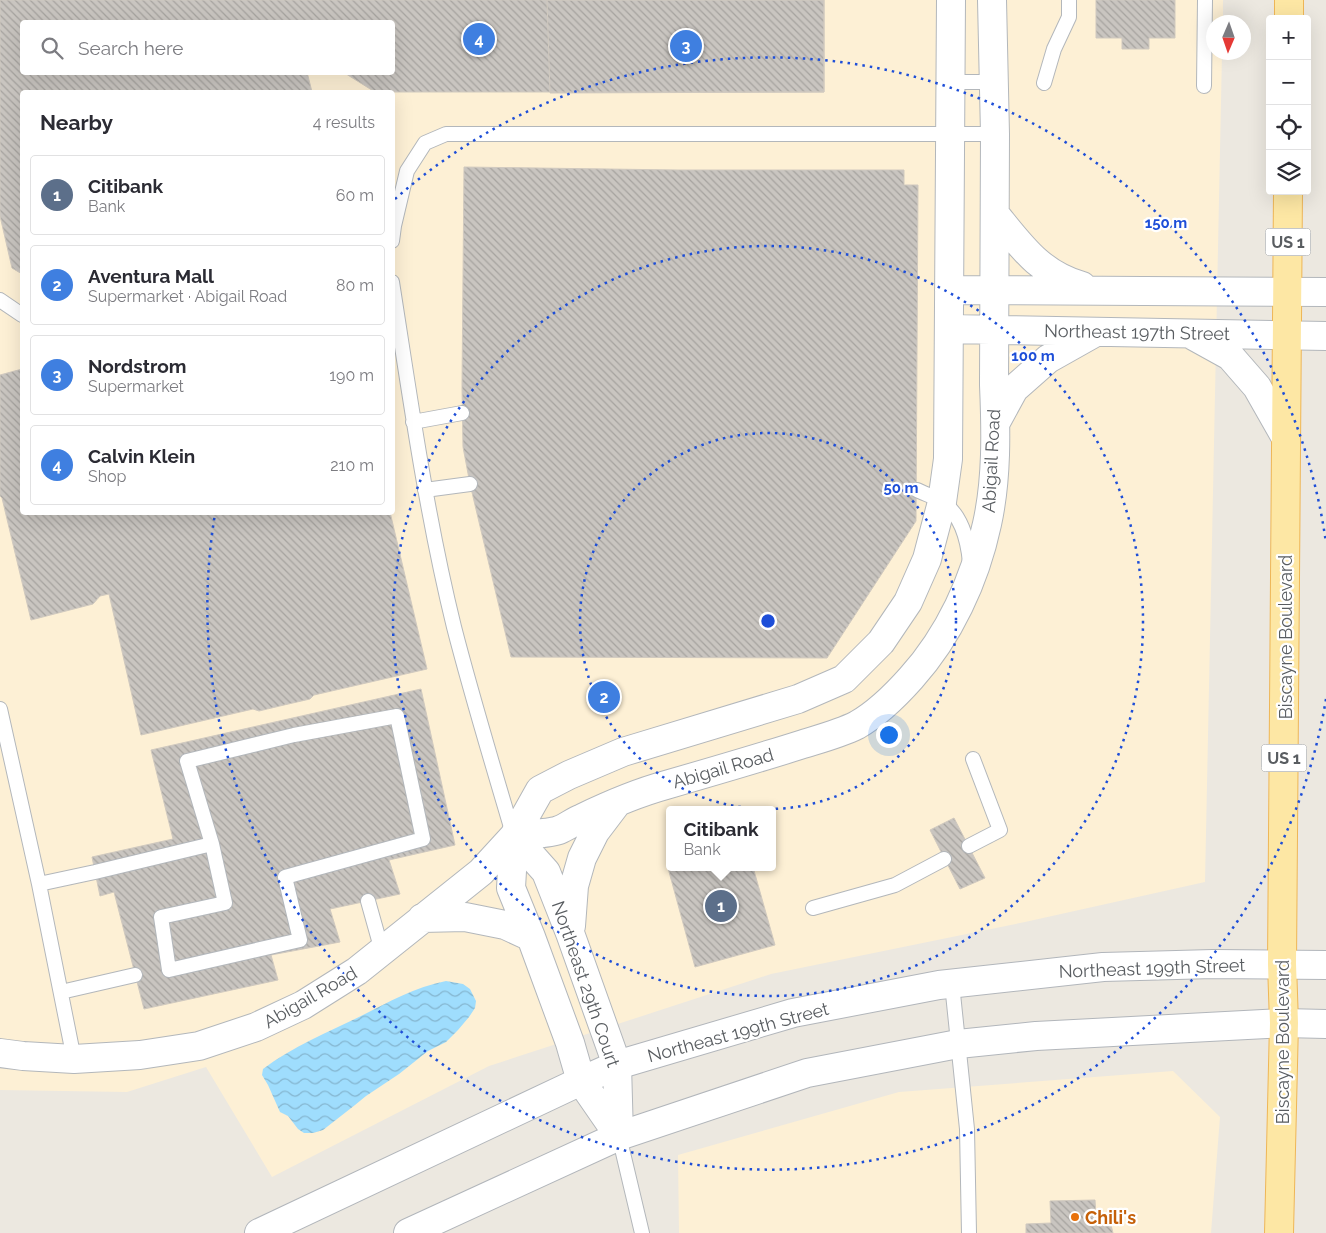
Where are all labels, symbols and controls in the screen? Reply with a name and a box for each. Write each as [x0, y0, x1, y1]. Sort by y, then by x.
north arrow [1206, 15, 1251, 60]
map controls [1266, 15, 1311, 195]
button: + [1266, 15, 1311, 60]
search box [20, 20, 395, 75]
pin: 4 [463, 20, 495, 58]
pin: 3 [670, 27, 702, 65]
icon: search [38, 34, 66, 62]
text: Search here [78, 37, 184, 59]
button: − [1266, 60, 1311, 105]
button: locate [1266, 105, 1311, 150]
text: Nearby [40, 110, 113, 135]
text: 4 results [313, 113, 375, 132]
button: layers [1266, 150, 1311, 195]
text: Citibank [88, 175, 163, 197]
text: 1 [53, 186, 61, 205]
text: 60 m [336, 186, 374, 205]
text: Bank [88, 197, 125, 216]
text: 150 m [1145, 214, 1187, 232]
road number: US 1 [1266, 228, 1310, 256]
text: Aventura Mall [88, 265, 214, 287]
text: 2 [52, 276, 62, 295]
text: 80 m [336, 276, 374, 295]
text: Supermarket · Abigail Road [88, 287, 287, 306]
street label: Northeast 197th Street [1044, 320, 1230, 344]
text: 100 m [1011, 347, 1055, 365]
text: Nordstrom [88, 355, 186, 377]
text: 3 [53, 366, 61, 385]
text: 190 m [329, 366, 374, 385]
text: Supermarket [88, 377, 184, 396]
street label: Abigail Road [978, 408, 1004, 514]
text: Calvin Klein [88, 445, 195, 467]
text: 4 [52, 456, 62, 475]
text: 210 m [330, 456, 374, 475]
text: Shop [88, 467, 126, 486]
text: 50 m [883, 479, 919, 497]
street label: Biscayne Boulevard [1275, 555, 1296, 719]
centre of rings [759, 612, 777, 630]
pin: 2 [588, 678, 620, 716]
your location [876, 722, 902, 748]
street label: Abigail Road [670, 744, 776, 792]
road number: US 1 [1262, 744, 1306, 771]
popup [666, 806, 776, 871]
text: Citibank [683, 818, 759, 840]
text: Bank [683, 840, 721, 859]
pin: 1 [705, 887, 737, 925]
street label: Northeast 29th Court [548, 898, 624, 1070]
street label: Northeast 199th Street [1058, 954, 1246, 982]
street label: Biscayne Boulevard [1272, 960, 1293, 1124]
street label: Abigail Road [260, 962, 360, 1032]
street label: Northeast 199th Street [645, 998, 831, 1066]
place label: Chili's [1085, 1207, 1136, 1228]
marker: Chili's [1069, 1211, 1081, 1223]

